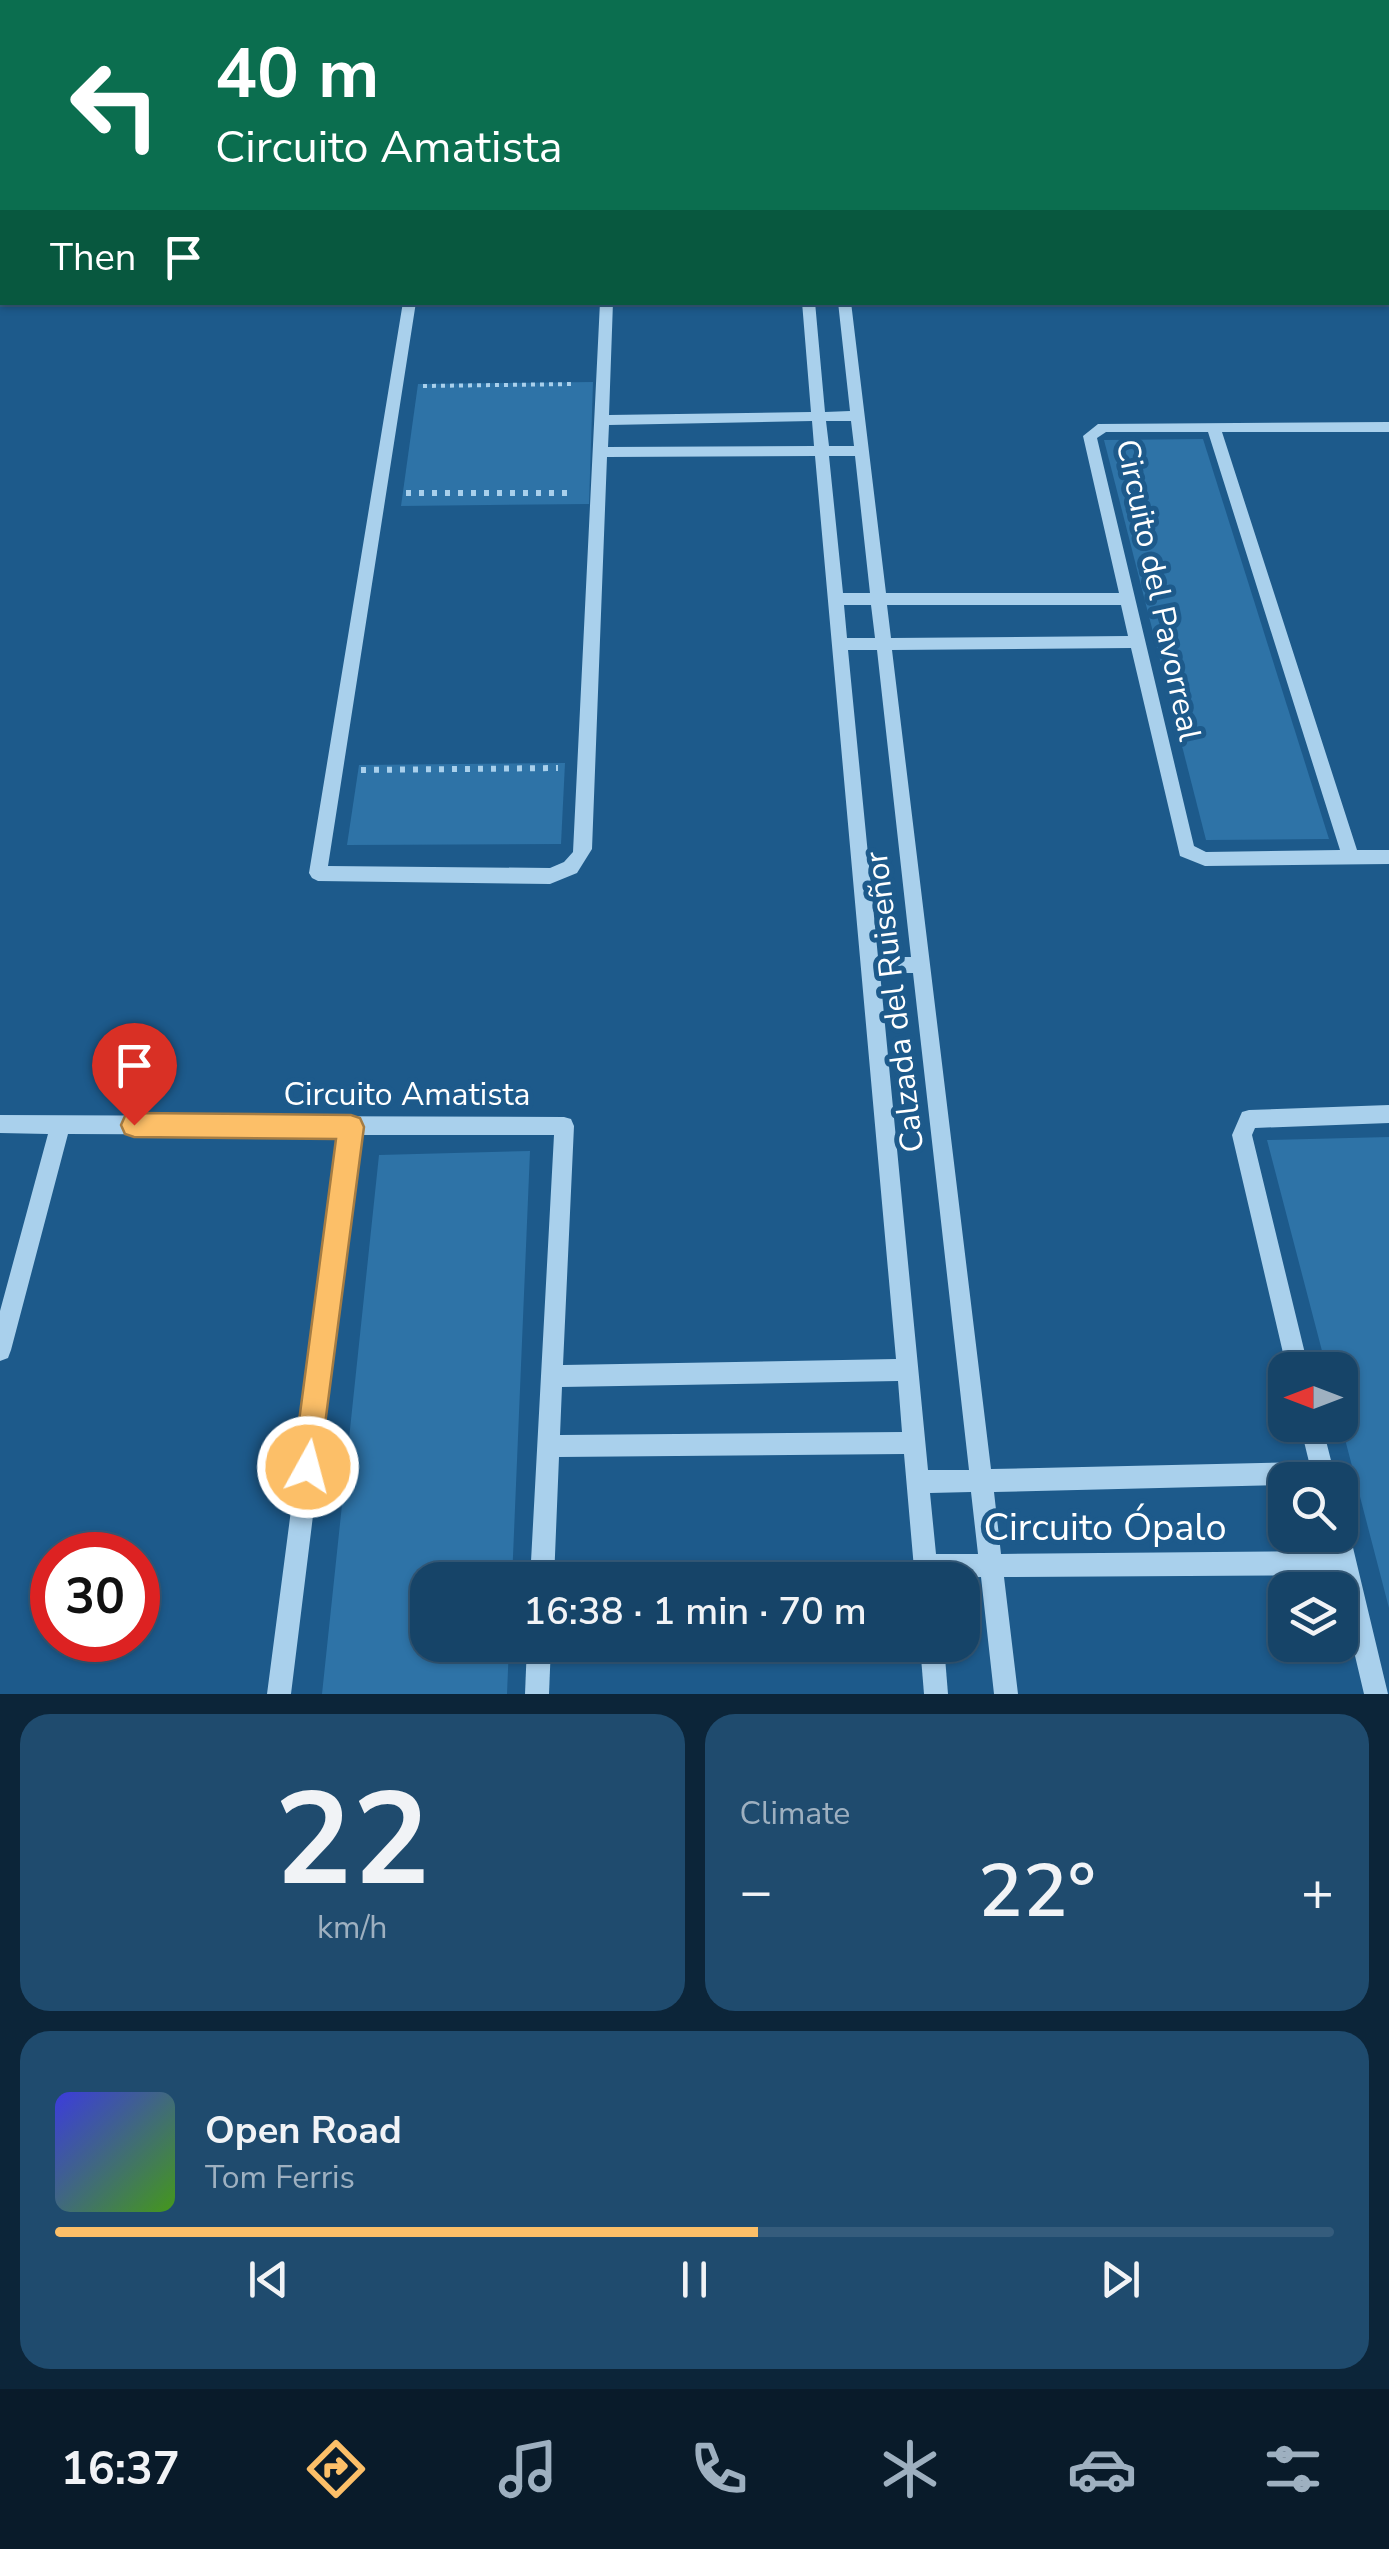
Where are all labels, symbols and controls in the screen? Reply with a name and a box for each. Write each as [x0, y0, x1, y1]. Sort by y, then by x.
text: 40 m [215, 26, 379, 122]
icon: left [50, 40, 180, 170]
text: Circuito Amatista [215, 117, 563, 178]
icon: arrive [156, 230, 211, 285]
text: Then [50, 232, 136, 283]
street label: Circuito del Pavorreal [1106, 435, 1212, 745]
street label: Calzada del Ruiseñor [855, 848, 934, 1155]
pin [92, 1023, 177, 1126]
icon: arrive [107, 1038, 162, 1093]
street label: Circuito Amatista [283, 1073, 531, 1116]
north arrow [1268, 1352, 1358, 1442]
map controls [1268, 1352, 1358, 1662]
position arrow [256, 1415, 360, 1519]
button: search [1268, 1462, 1358, 1552]
street label: Circuito Ópalo [983, 1502, 1227, 1553]
speed limit sign: 30 [30, 1532, 160, 1662]
button: layers [1268, 1572, 1358, 1662]
text: 16:38 · 1 min · 70 m [523, 1586, 867, 1637]
text: 22 [274, 1752, 430, 1929]
text: Climate [740, 1792, 850, 1835]
text: 22° [978, 1840, 1096, 1942]
text: − [740, 1854, 773, 1929]
text: + [1301, 1854, 1334, 1929]
text: km/h [317, 1906, 388, 1949]
text: Open Road [205, 2105, 402, 2156]
text: Tom Ferris [205, 2156, 355, 2199]
icon: previous [241, 2252, 296, 2307]
icon: pause [667, 2252, 722, 2307]
icon: next [1093, 2252, 1148, 2307]
icon: directions [301, 2434, 371, 2504]
icon: music [493, 2434, 563, 2504]
icon: phone [684, 2434, 754, 2504]
icon: climate [875, 2434, 945, 2504]
icon: car [1067, 2434, 1137, 2504]
icon: filters [1258, 2434, 1328, 2504]
text: 16:37 [61, 2439, 180, 2500]

